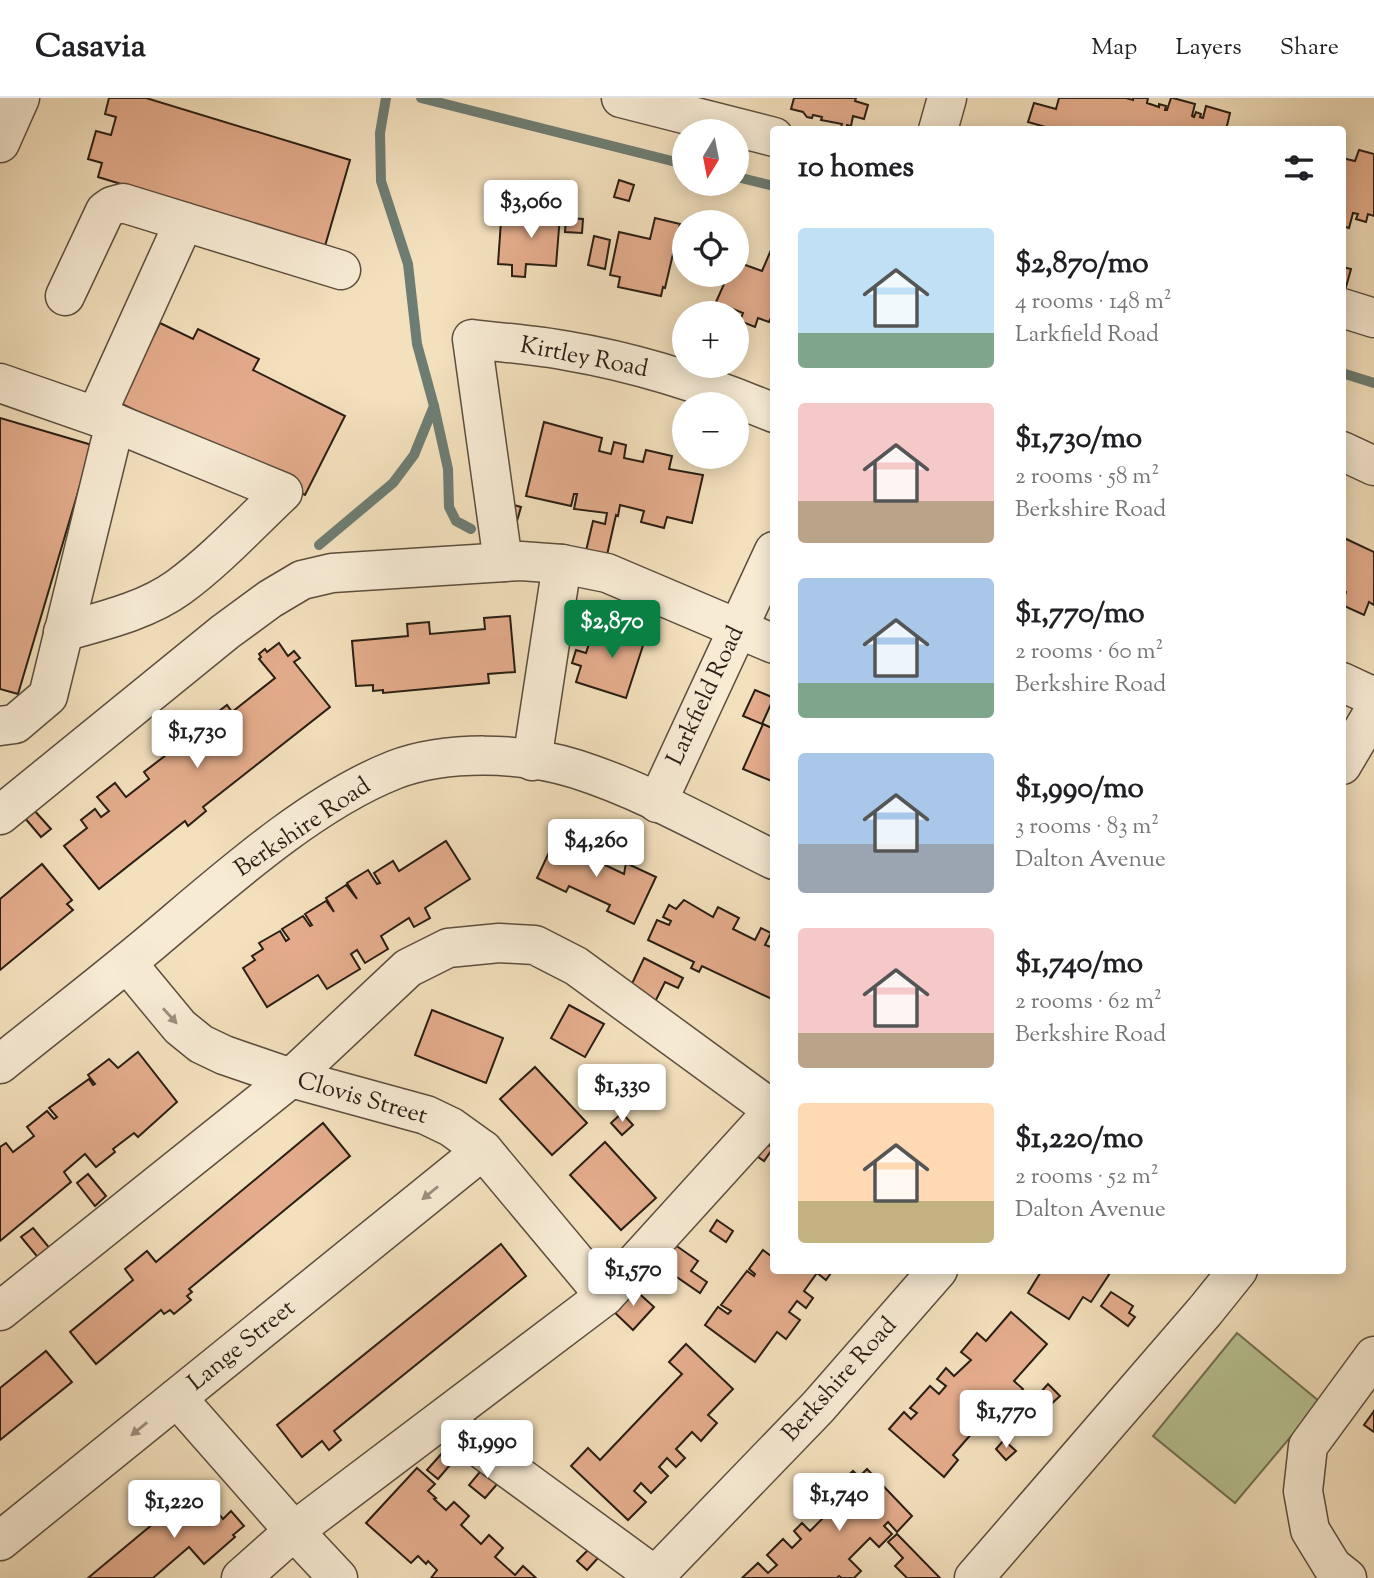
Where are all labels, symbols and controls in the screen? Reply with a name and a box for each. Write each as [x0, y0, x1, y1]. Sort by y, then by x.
text: Casavia [35, 24, 146, 72]
text: Map [1091, 31, 1137, 65]
text: Layers [1175, 31, 1242, 65]
text: Share [1280, 31, 1339, 65]
north arrow [672, 119, 749, 196]
map controls [672, 119, 749, 469]
text: 10 homes [798, 147, 914, 190]
icon: filters [1280, 149, 1318, 187]
pin: $3,060 [474, 180, 588, 240]
text: $3,060 [500, 186, 562, 219]
button: locate [672, 210, 749, 287]
text: $2,870/mo [1015, 243, 1149, 286]
icon: home [854, 256, 938, 340]
text: 4 rooms · 148 m² [1015, 286, 1172, 319]
button: + [672, 301, 749, 378]
text: Larkfield Road [1015, 319, 1159, 352]
street label: Kirtley Road [517, 329, 651, 387]
button: − [672, 392, 749, 469]
text: $1,730/mo [1015, 418, 1142, 461]
icon: home [854, 431, 938, 515]
text: 2 rooms · 58 m² [1015, 461, 1159, 494]
text: Berkshire Road [1015, 494, 1166, 527]
text: $1,770/mo [1015, 593, 1145, 636]
pin: $2,870 [555, 601, 669, 660]
text: $2,870 [580, 606, 644, 639]
icon: home [854, 606, 938, 690]
street label: Larkfield Road [659, 620, 753, 771]
text: 2 rooms · 60 m² [1015, 636, 1163, 669]
text: Berkshire Road [1015, 669, 1166, 702]
pin: $1,730 [140, 710, 254, 770]
text: $1,730 [168, 716, 226, 749]
text: $1,990/mo [1015, 768, 1144, 811]
street label: Berkshire Road [228, 770, 378, 886]
icon: home [854, 781, 938, 865]
text: 3 rooms · 83 m² [1015, 811, 1159, 844]
pin: $4,260 [539, 820, 653, 879]
text: $4,260 [564, 825, 628, 858]
text: Dalton Avenue [1015, 844, 1166, 877]
text: $1,740/mo [1015, 943, 1143, 986]
icon: home [854, 956, 938, 1040]
text: 2 rooms · 62 m² [1015, 986, 1162, 1019]
one-way arrow [162, 1007, 178, 1025]
text: Berkshire Road [1015, 1019, 1166, 1052]
street label: Clovis Street [293, 1064, 431, 1134]
pin: $1,330 [565, 1065, 679, 1124]
text: $1,330 [594, 1070, 650, 1103]
text: $1,220/mo [1015, 1118, 1143, 1161]
icon: home [854, 1131, 938, 1215]
text: 2 rooms · 52 m² [1015, 1161, 1158, 1194]
one-way arrow [421, 1185, 439, 1200]
text: Dalton Avenue [1015, 1194, 1166, 1227]
pin: $1,570 [576, 1248, 690, 1308]
text: $1,570 [604, 1254, 662, 1287]
street label: Lange Street [181, 1292, 303, 1400]
street label: Berkshire Road [775, 1310, 906, 1450]
pin: $1,770 [949, 1390, 1063, 1450]
text: $1,770 [976, 1396, 1036, 1429]
pin: $1,990 [430, 1420, 544, 1480]
one-way arrow [131, 1421, 149, 1436]
text: $1,990 [457, 1426, 517, 1459]
pin: $1,740 [782, 1474, 896, 1533]
text: $1,740 [809, 1479, 869, 1512]
pin: $1,220 [117, 1480, 231, 1540]
text: $1,220 [144, 1486, 204, 1519]

